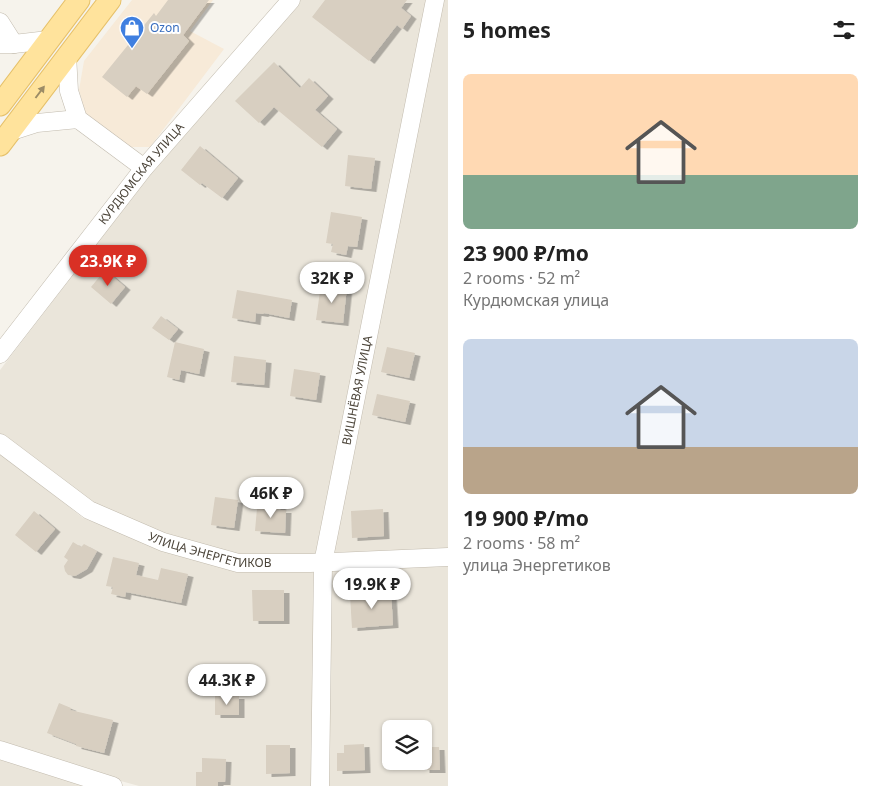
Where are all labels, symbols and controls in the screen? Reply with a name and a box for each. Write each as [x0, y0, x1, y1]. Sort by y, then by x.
shop icon: Ozon [119, 15, 145, 49]
text: 5 homes [463, 16, 551, 44]
icon: filters [830, 16, 858, 44]
place label: Ozon [150, 19, 180, 36]
one-way arrow [35, 85, 45, 99]
icon: home [616, 107, 706, 197]
street label: КУРДЮМСКАЯ УЛИЦА [94, 119, 188, 228]
text: 23 900 ₽/mo [463, 239, 589, 267]
pin: 23.9K ₽ [62, 244, 154, 287]
text: 23.9K ₽ [80, 250, 136, 272]
pin: 32K ₽ [297, 262, 367, 304]
text: 32K ₽ [311, 267, 353, 289]
text: 2 rooms · 52 m² [463, 267, 580, 289]
text: Курдюмская улица [463, 289, 609, 311]
street label: ВИШНЁВАЯ УЛИЦА [338, 334, 376, 447]
icon: home [616, 372, 706, 462]
pin: 46K ₽ [236, 476, 306, 519]
text: 46K ₽ [250, 482, 292, 504]
text: 19 900 ₽/mo [463, 504, 589, 532]
street label: УЛИЦА ЭНЕРГЕТИКОВ [146, 528, 272, 571]
text: 2 rooms · 58 m² [463, 532, 580, 554]
text: улица Энергетиков [463, 554, 611, 576]
pin: 19.9K ₽ [326, 568, 418, 610]
text: 19.9K ₽ [344, 573, 400, 595]
pin: 44.3K ₽ [181, 664, 273, 706]
text: 44.3K ₽ [199, 669, 255, 691]
map controls [382, 720, 432, 770]
button: layers [382, 720, 432, 770]

